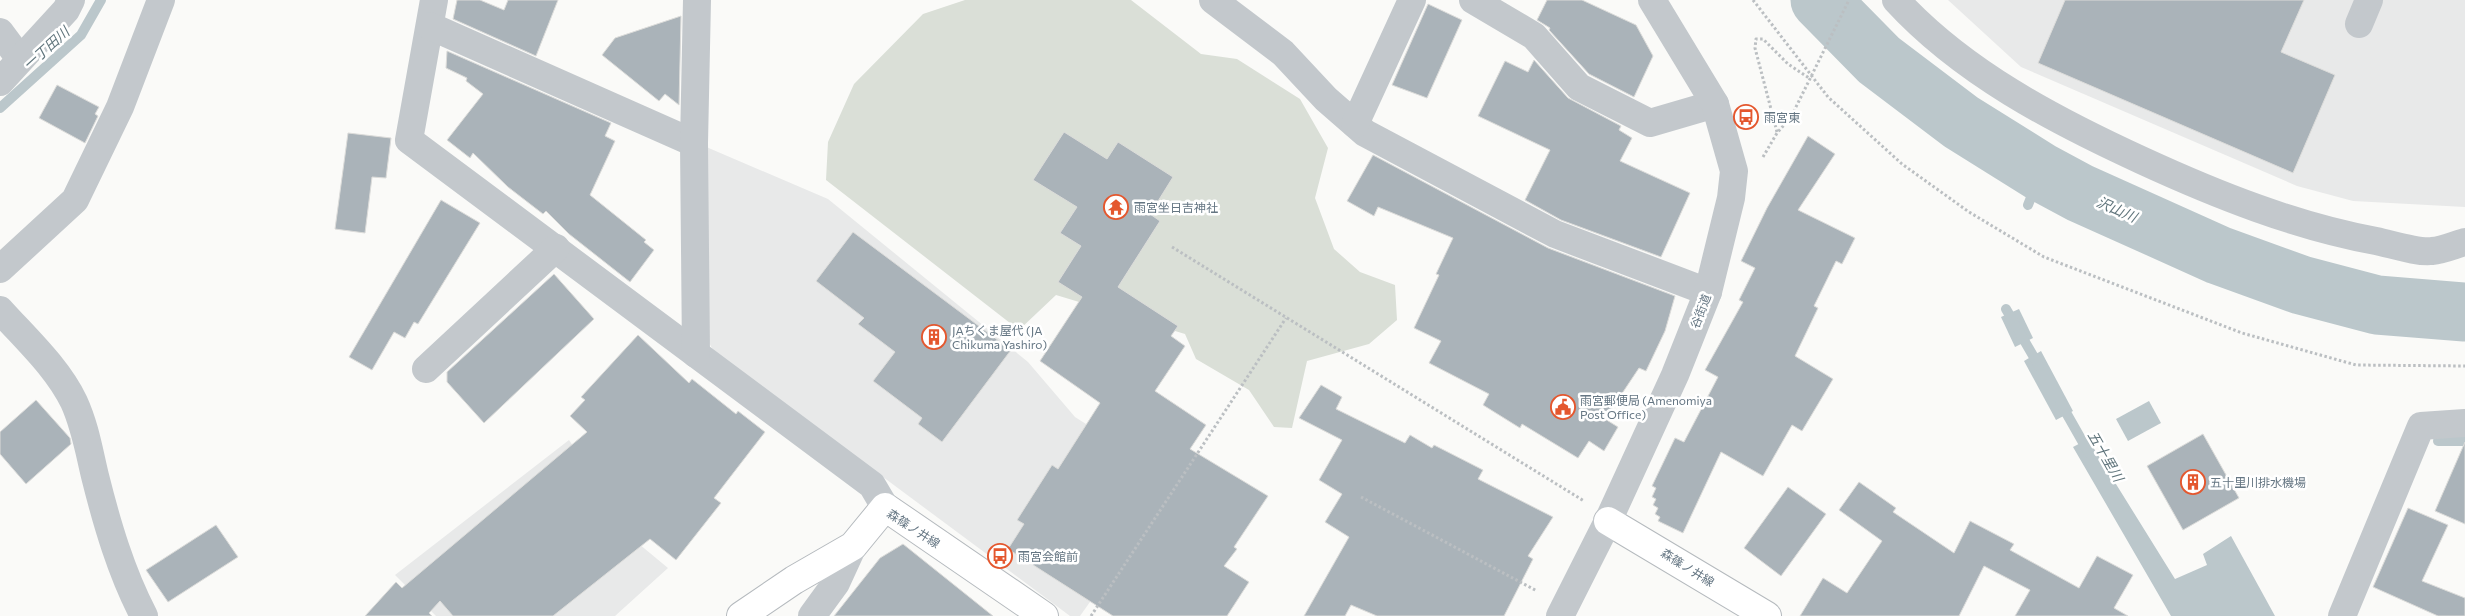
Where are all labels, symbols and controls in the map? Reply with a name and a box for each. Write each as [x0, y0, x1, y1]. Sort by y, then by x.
water label: 一丁田川 [20, 22, 74, 73]
bus stop icon: 雨宮東 [1733, 104, 1759, 130]
place label: 雨宮東 [1764, 110, 1800, 124]
water label: 沢山川 [2094, 193, 2141, 226]
temple icon: 雨宮坐日吉神社 [1103, 194, 1129, 220]
place label: 雨宮坐日吉神社 [1134, 200, 1218, 214]
street label: 谷街道 [1687, 292, 1713, 330]
place label: JAちくま屋代 (JA Chikuma Yashiro) [952, 323, 1047, 351]
building icon: JAちくま屋代 (JA Chikuma Yashiro) [921, 324, 947, 350]
place label: 雨宮郵便局 (Amenomiya Post Office) [1580, 393, 1712, 421]
public building icon: 雨宮郵便局 (Amenomiya Post Office) [1550, 394, 1576, 420]
water label: 五十里川 [2085, 428, 2128, 486]
building icon: 五十里川排水機場 [2180, 469, 2206, 495]
place label: 五十里川排水機場 [2210, 475, 2306, 489]
street label: 森篠ノ井線 [885, 506, 943, 550]
bus stop icon: 雨宮会館前 [987, 543, 1013, 569]
street label: 森篠ノ井線 [1659, 545, 1717, 589]
place label: 雨宮会館前 [1018, 549, 1078, 563]

